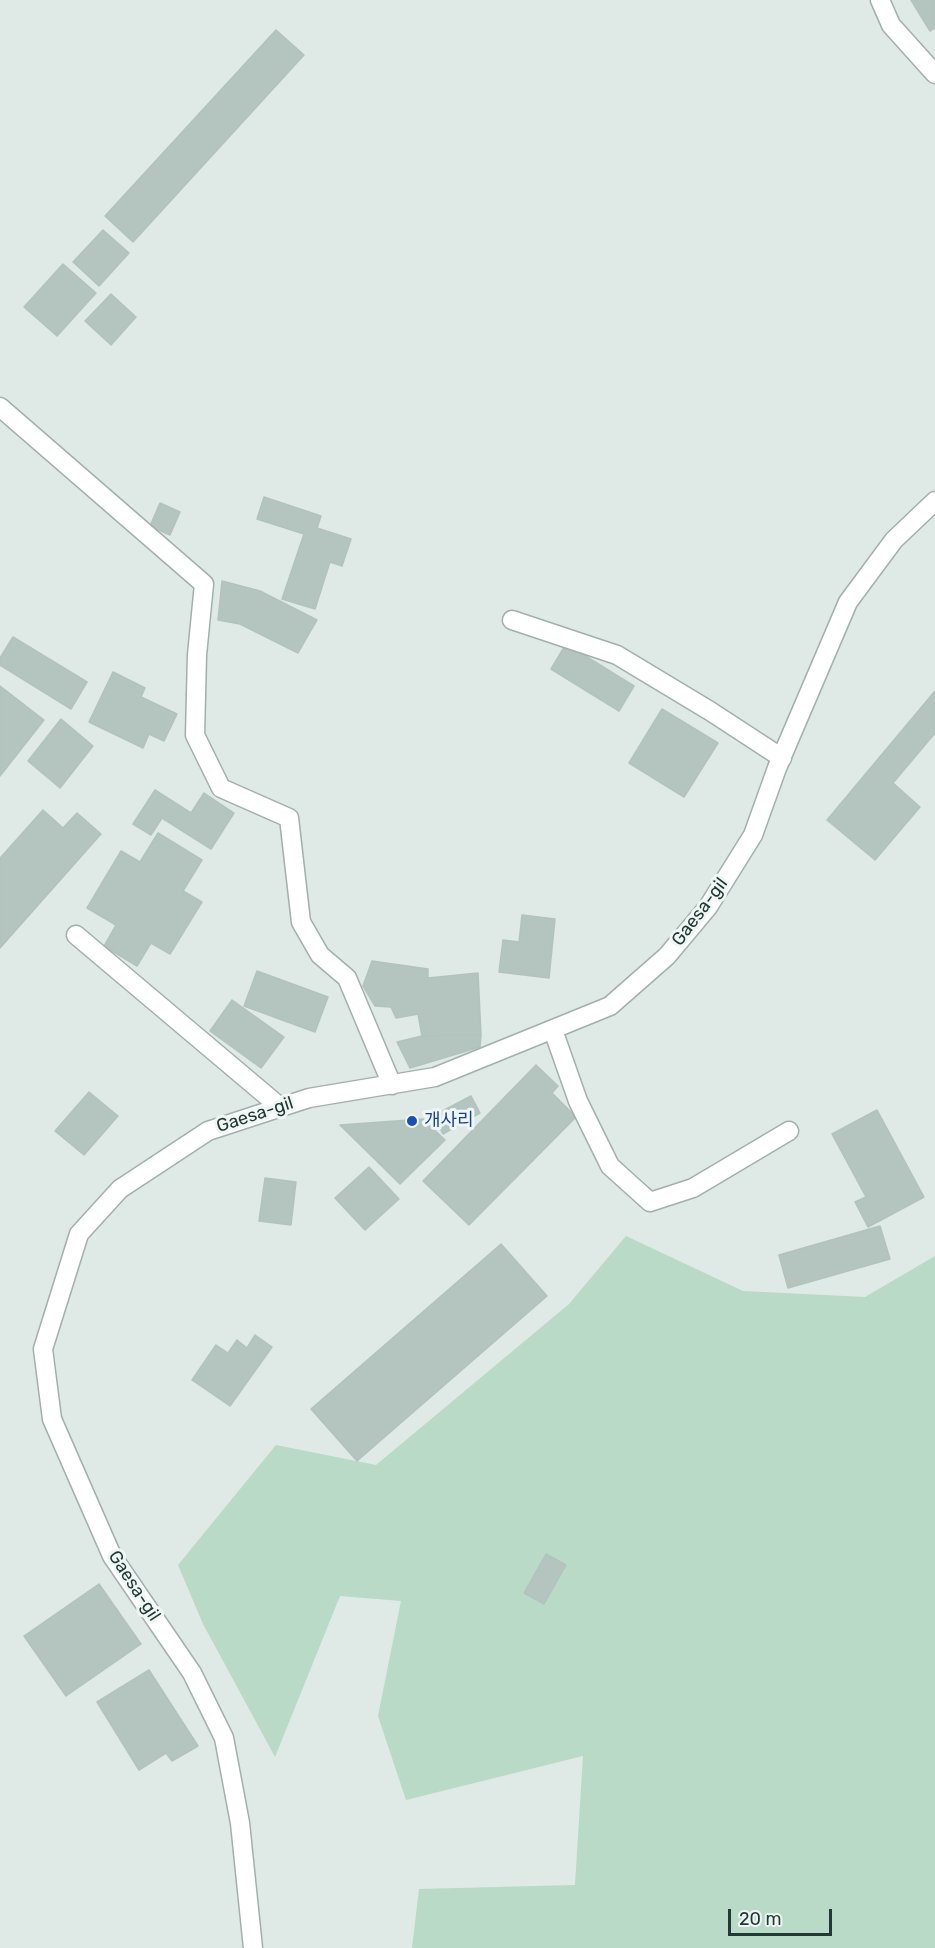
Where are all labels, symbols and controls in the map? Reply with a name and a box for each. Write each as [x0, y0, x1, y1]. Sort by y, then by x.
street label: Gaesa-gil [667, 874, 733, 950]
street label: Gaesa-gil [214, 1092, 296, 1138]
place label: 개사리 [424, 1110, 474, 1132]
marker: 개사리 [405, 1114, 419, 1128]
street label: Gaesa-gil [103, 1547, 165, 1625]
scale bar [731, 1897, 834, 1935]
text: 20 m [739, 1908, 781, 1930]

